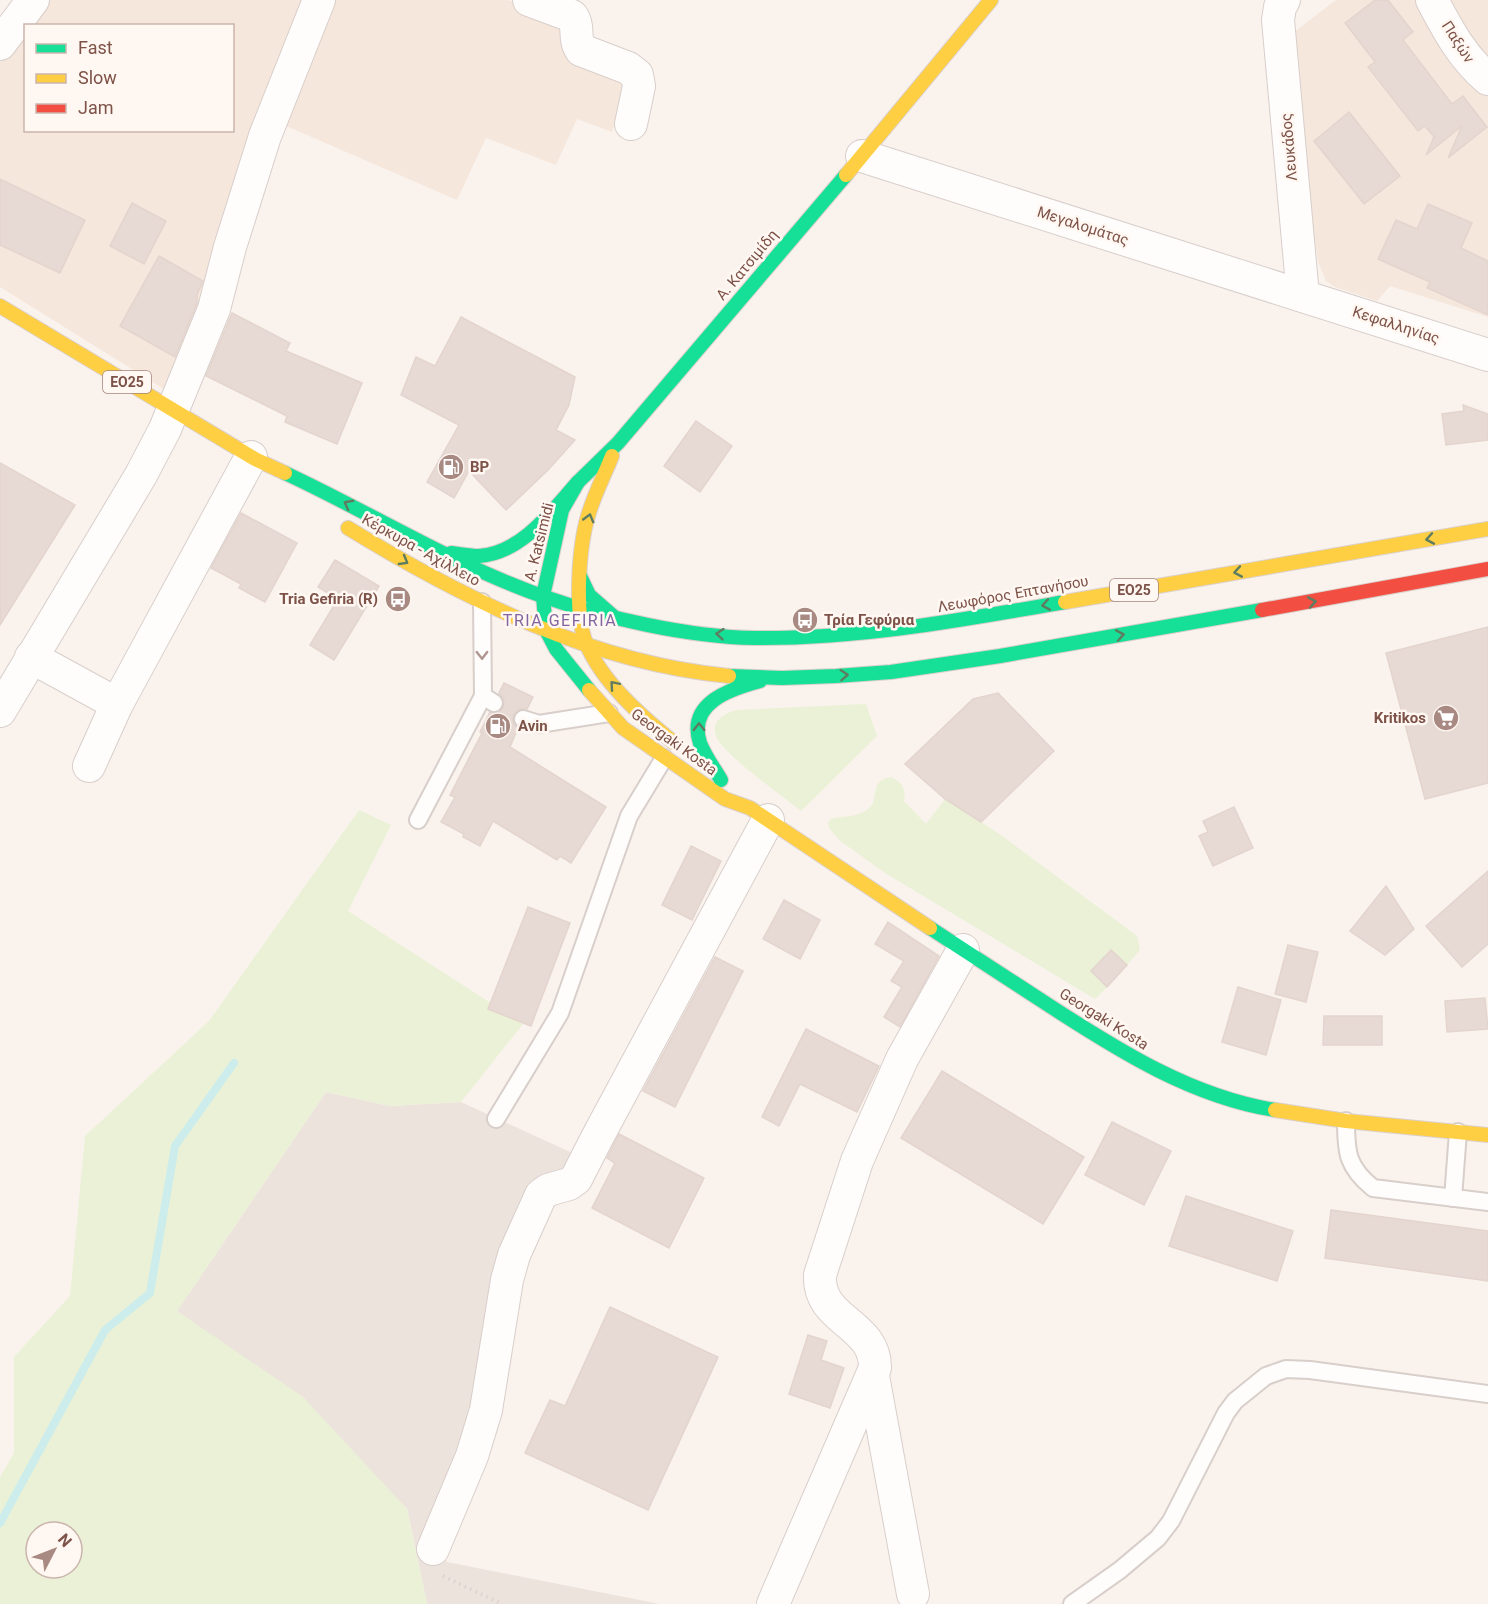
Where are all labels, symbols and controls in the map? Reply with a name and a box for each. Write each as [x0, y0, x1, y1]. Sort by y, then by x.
street label: Παξών [1438, 18, 1478, 66]
legend [24, 24, 234, 132]
text: Fast [78, 37, 113, 58]
text: Slow [78, 67, 117, 88]
text: Jam [78, 97, 114, 118]
street label: Λευκάδος [1277, 112, 1301, 182]
street label: Μεγαλομάτας [1035, 203, 1131, 249]
street label: Α. Κατσιμίδη [712, 226, 782, 304]
street label: Κεφαλληνίας [1350, 302, 1442, 348]
road number: ΕΟ25 [103, 371, 151, 393]
fuel station icon: BP [436, 452, 466, 482]
place label: BP [470, 458, 490, 476]
one-way arrow [344, 500, 355, 511]
street label: A. Katsimidi [521, 501, 557, 583]
street label: Κέρκυρα - Αχίλλειο [359, 510, 483, 590]
one-way arrow [581, 513, 594, 523]
one-way arrow [1426, 532, 1436, 545]
one-way arrow [398, 554, 408, 565]
one-way arrow [1233, 565, 1243, 578]
street label: Λεωφόρος Επτανήσου [936, 572, 1090, 616]
road number: ΕΟ25 [1110, 579, 1158, 601]
bus stop icon: Tria Gefiria (R) [383, 584, 413, 614]
place label: Tria Gefiria (R) [279, 590, 378, 608]
one-way arrow [1306, 596, 1316, 609]
one-way arrow [1041, 598, 1051, 611]
bus stop icon: Τρία Γεφύρια [790, 605, 820, 635]
district label: TRIA GEFIRIA [503, 611, 617, 630]
place label: Τρία Γεφύρια [824, 611, 915, 629]
one-way arrow [715, 628, 724, 641]
one-way arrow [1114, 629, 1124, 642]
one-way arrow [476, 651, 488, 660]
one-way arrow [839, 669, 848, 682]
one-way arrow [610, 681, 621, 692]
supermarket icon: Kritikos [1431, 703, 1461, 733]
street label: Georgaki Kosta [628, 705, 720, 779]
place label: Kritikos [1374, 709, 1426, 727]
fuel station icon: Avin [483, 711, 513, 741]
place label: Avin [518, 717, 548, 735]
one-way arrow [692, 722, 705, 731]
street label: Georgaki Kosta [1056, 984, 1152, 1054]
north arrow [24, 1520, 84, 1580]
text: N [54, 1530, 76, 1551]

